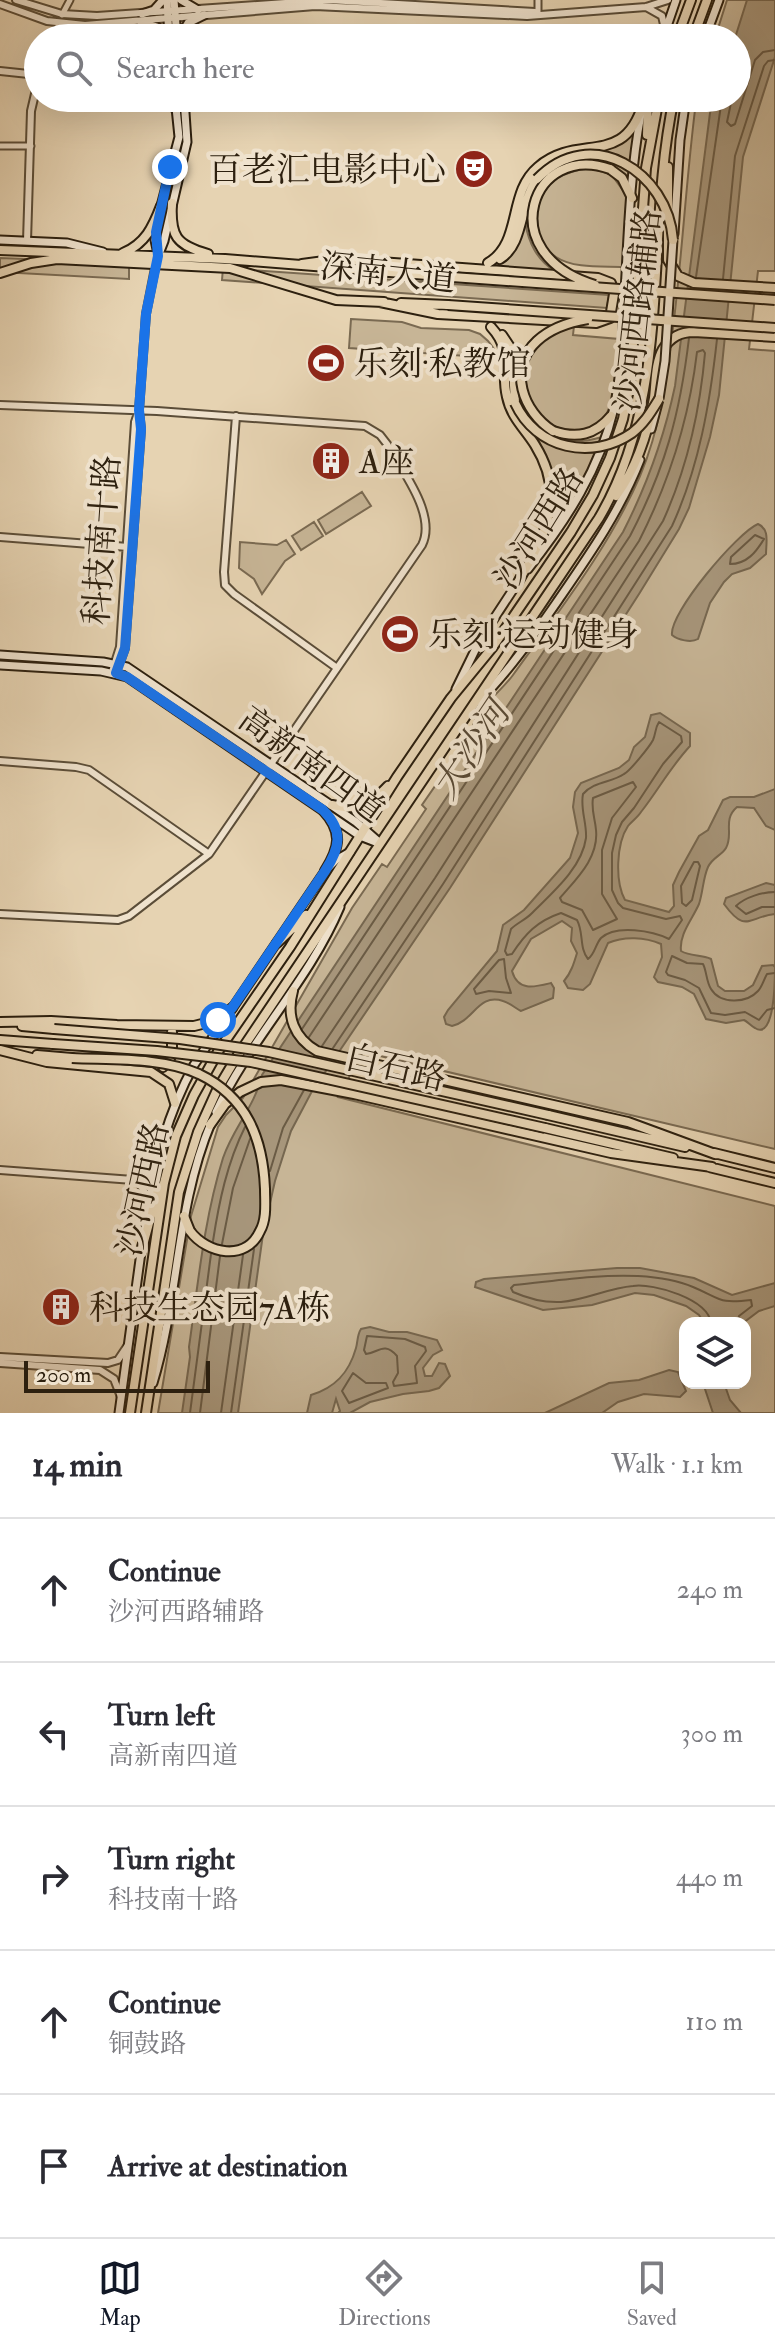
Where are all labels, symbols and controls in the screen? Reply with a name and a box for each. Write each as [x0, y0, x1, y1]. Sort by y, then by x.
search box [24, 24, 751, 112]
icon: search [52, 46, 96, 90]
text: Search here [116, 50, 255, 87]
theatre icon: 百老汇电影中心 [453, 148, 495, 190]
route end [152, 149, 188, 185]
place label: 百老汇电影中心 [208, 149, 446, 192]
street label: 沙河西路辅路 [606, 206, 671, 414]
street label: 深南大道 [318, 245, 458, 302]
sports icon: 乐刻·私教馆 [305, 342, 347, 384]
place label: 乐刻·私教馆 [354, 343, 531, 386]
building icon: A座 [310, 440, 352, 482]
place label: A座 [358, 441, 415, 484]
street label: 科技南十路 [75, 454, 130, 626]
street label: 沙河西路 [485, 460, 594, 598]
sports icon: 乐刻·运动健身 [379, 613, 421, 655]
place label: 乐刻·运动健身 [428, 614, 639, 657]
water label: 大沙河 [422, 688, 523, 807]
street label: 高新南四道 [230, 698, 393, 833]
route start [200, 1002, 236, 1038]
street label: 白石路 [341, 1036, 450, 1101]
street label: 沙河西路 [108, 1118, 179, 1260]
building icon: 科技生态园7A栋 [40, 1286, 82, 1328]
place label: 科技生态园7A栋 [89, 1287, 330, 1330]
map controls [679, 1317, 751, 1389]
button: layers [679, 1317, 751, 1389]
scale bar [24, 1357, 210, 1393]
text: 200 m [36, 1361, 91, 1389]
text: 14 min [32, 1444, 123, 1487]
text: Walk · 1.1 km [611, 1449, 743, 1481]
text: Continue [108, 1553, 221, 1590]
icon: ahead [32, 1568, 76, 1612]
text: 240 m [677, 1574, 743, 1606]
text: 沙河西路辅路 [108, 1596, 264, 1628]
text: Turn left [108, 1697, 215, 1734]
icon: left [32, 1712, 76, 1756]
text: 300 m [681, 1718, 743, 1750]
text: 高新南四道 [108, 1740, 238, 1772]
text: Turn right [108, 1841, 235, 1878]
icon: right [32, 1856, 76, 1900]
text: 440 m [676, 1862, 743, 1894]
text: 科技南十路 [108, 1884, 238, 1916]
text: Continue [108, 1985, 221, 2022]
icon: ahead [32, 2000, 76, 2044]
text: 110 m [686, 2006, 743, 2038]
text: 铜鼓路 [108, 2028, 186, 2060]
icon: arrive [32, 2144, 76, 2188]
text: Arrive at destination [108, 2148, 348, 2185]
tab: Map [98, 2256, 142, 2332]
tab: Directions [338, 2256, 431, 2332]
tab: Saved [627, 2256, 677, 2332]

